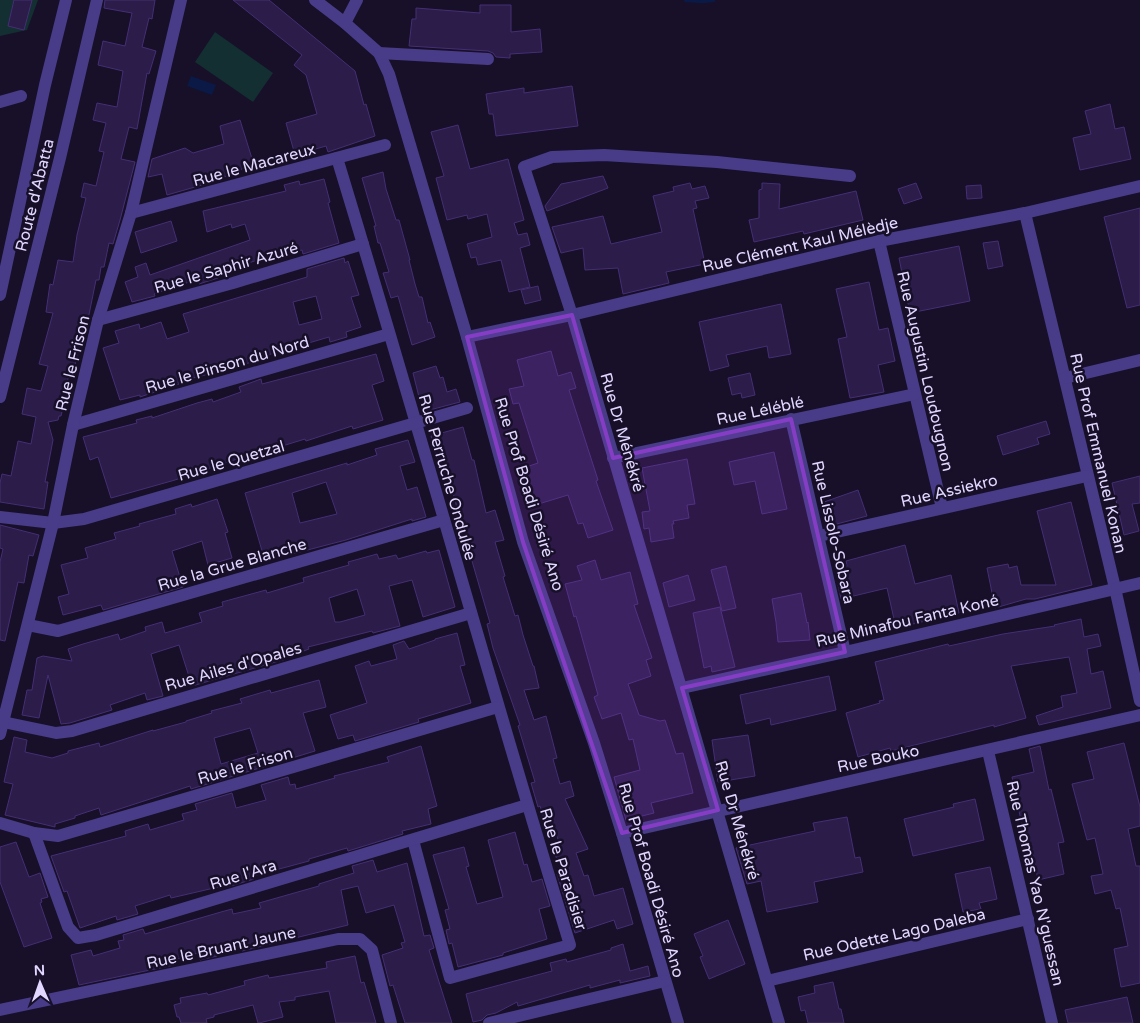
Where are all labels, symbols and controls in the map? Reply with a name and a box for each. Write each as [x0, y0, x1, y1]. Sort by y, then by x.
street label: Route d'Abatta [11, 137, 59, 254]
street label: Rue le Macareux [191, 139, 318, 191]
street label: Rue Clément Kaul Mélèdje [700, 213, 900, 277]
street label: Rue le Saphir Azuré [152, 238, 301, 298]
street label: Rue Augustin Loudougnon [892, 269, 958, 473]
street label: Rue le Frison [51, 313, 95, 413]
street label: Rue le Pinson du Nord [143, 332, 312, 398]
street label: Rue Prof Emmanuel Konan [1065, 351, 1131, 555]
street label: Rue Dr Ménékré [595, 370, 649, 494]
street label: Rue Perruche Ondulée [414, 392, 480, 563]
street label: Rue Léléblé [715, 392, 806, 430]
street label: Rue Prof Boadi Désiré Ano [490, 395, 568, 594]
street label: Rue le Quetzal [176, 436, 287, 486]
street label: Rue Lissolo-Sobara [807, 459, 859, 606]
street label: Rue Assiekro [899, 470, 1000, 512]
street label: Rue la Grue Blanche [156, 534, 309, 596]
street label: Rue Minafou Fanta Koné [814, 590, 1001, 652]
street label: Rue Ailes d'Opales [163, 638, 304, 696]
street label: Rue Bouko [835, 741, 921, 777]
street label: Rue le Frison [195, 743, 295, 789]
street label: Rue Dr Ménékré [710, 758, 764, 882]
street label: Rue Thomas Yao N'guessan [1002, 779, 1068, 988]
street label: Rue Prof Boadi Désiré Ano [614, 781, 688, 980]
street label: Rue le Paradisier [535, 806, 591, 934]
street label: Rue l'Ara [207, 855, 279, 895]
street label: Rue Odette Lago Daleba [801, 904, 987, 966]
street label: Rue le Bruant Jaune [145, 922, 298, 974]
north arrow [15, 958, 65, 1008]
text: N [34, 962, 45, 979]

